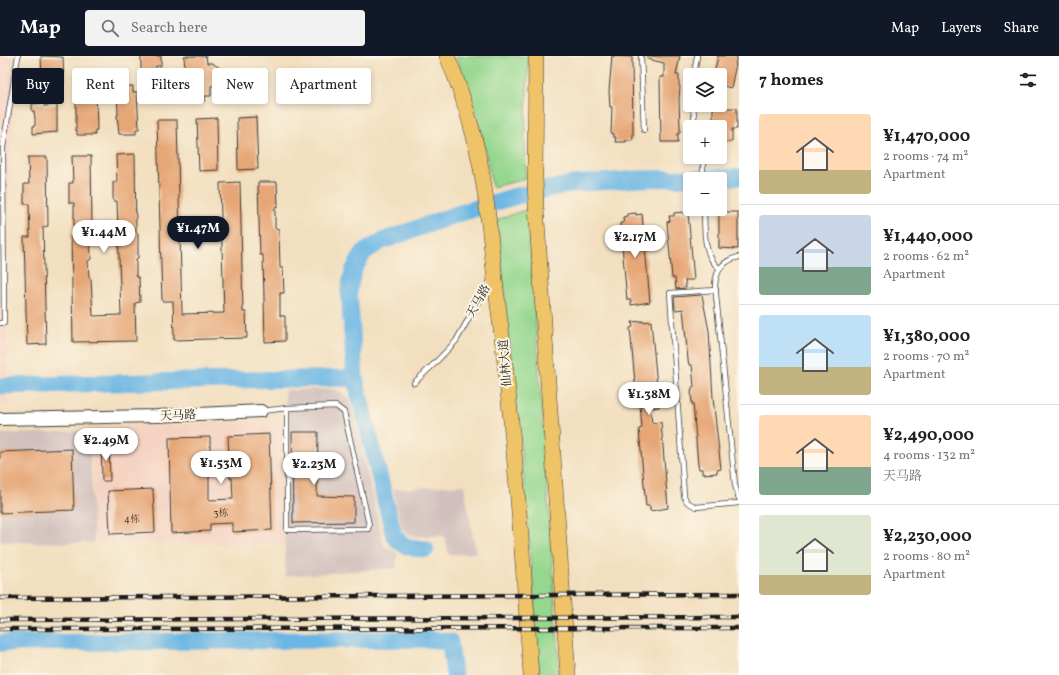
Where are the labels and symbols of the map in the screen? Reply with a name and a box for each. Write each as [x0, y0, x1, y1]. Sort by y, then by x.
pin: ¥1.47M [165, 216, 231, 250]
pin: ¥1.44M [71, 220, 137, 254]
pin: ¥2.17M [602, 225, 668, 259]
street label: 天马路 [463, 282, 495, 321]
street label: 仙林大道 [496, 338, 516, 388]
pin: ¥1.38M [616, 382, 682, 416]
street label: 天马路 [160, 407, 196, 425]
pin: ¥2.49M [73, 428, 139, 462]
pin: ¥1.53M [188, 451, 254, 485]
pin: ¥2.23M [281, 452, 347, 486]
house number: 3栋 [213, 506, 229, 520]
house number: 4栋 [124, 512, 140, 526]

